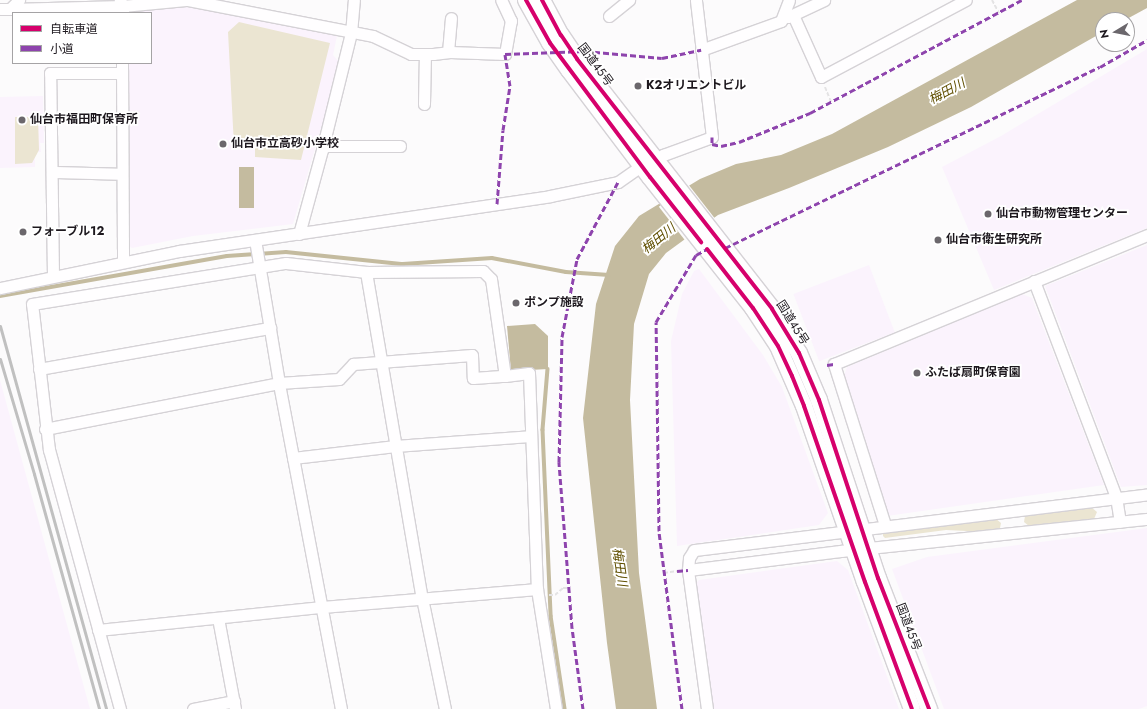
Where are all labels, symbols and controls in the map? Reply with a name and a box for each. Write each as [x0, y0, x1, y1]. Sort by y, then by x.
legend [12, 12, 152, 64]
north arrow [1095, 12, 1135, 52]
text: 自転車道 [50, 20, 98, 38]
text: N [1096, 28, 1113, 40]
text: 小道 [50, 40, 74, 58]
street label: 国道45号 [574, 41, 616, 89]
water label: 梅田川 [926, 76, 968, 108]
place label: K2オリエントビル [646, 79, 746, 93]
marker: K2オリエントビル [633, 81, 643, 91]
place label: 仙台市福田町保育所 [30, 113, 138, 127]
marker: 仙台市福田町保育所 [17, 115, 27, 125]
place label: 仙台市立高砂小学校 [231, 137, 339, 151]
marker: 仙台市立高砂小学校 [218, 139, 228, 149]
place label: 仙台市動物管理センター [996, 207, 1128, 221]
marker: 仙台市動物管理センター [983, 209, 993, 219]
water label: 梅田川 [639, 221, 679, 257]
place label: フォーブル12 [31, 225, 105, 239]
marker: フォーブル12 [18, 227, 28, 237]
place label: 仙台市衛生研究所 [946, 233, 1042, 247]
marker: 仙台市衛生研究所 [933, 235, 943, 245]
place label: ポンプ施設 [524, 296, 584, 310]
marker: ポンプ施設 [511, 298, 521, 308]
street label: 国道45号 [773, 298, 811, 348]
place label: ふたば扇町保育園 [925, 366, 1021, 380]
marker: ふたば扇町保育園 [912, 368, 922, 378]
water label: 梅田川 [609, 547, 629, 587]
street label: 国道45号 [892, 601, 924, 653]

